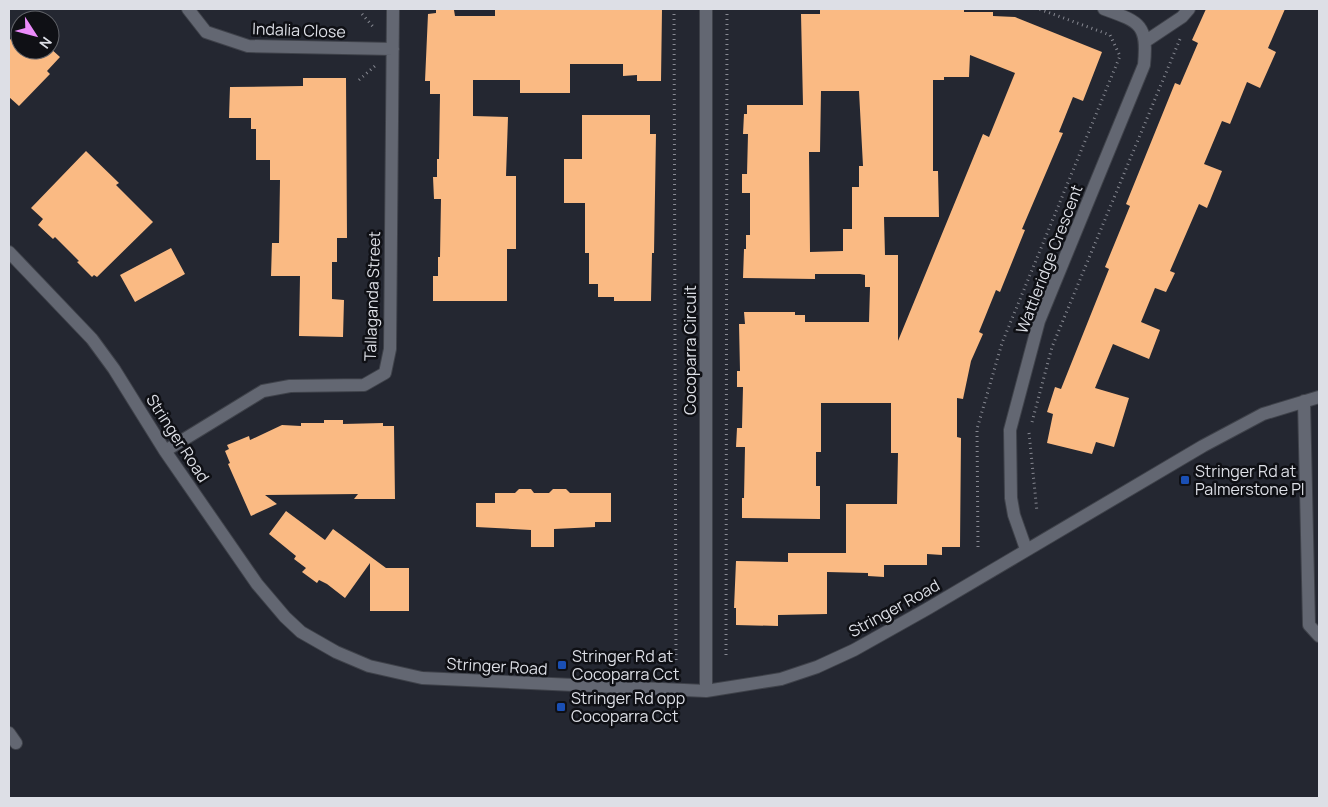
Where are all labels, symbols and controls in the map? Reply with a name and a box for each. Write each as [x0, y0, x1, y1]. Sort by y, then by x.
north arrow [10, 10, 60, 60]
street label: Indalia Close [252, 17, 346, 43]
text: N [35, 33, 57, 53]
street label: Wattleridge Crescent [1011, 182, 1087, 336]
street label: Tallaganda Street [359, 231, 385, 361]
street label: Cocoparra Circuit [679, 285, 701, 415]
street label: Stringer Road [141, 390, 215, 486]
place label: Stringer Rd at Palmerstone Pl [1195, 460, 1305, 500]
marker: Stringer Rd at Palmerstone Pl [1179, 474, 1191, 486]
street label: Stringer Road [844, 574, 944, 642]
place label: Stringer Rd at Cocoparra Cct [572, 645, 679, 685]
street label: Stringer Road [446, 652, 548, 680]
marker: Stringer Rd at Cocoparra Cct [556, 659, 568, 671]
place label: Stringer Rd opp Cocoparra Cct [571, 687, 685, 727]
marker: Stringer Rd opp Cocoparra Cct [555, 701, 567, 713]

